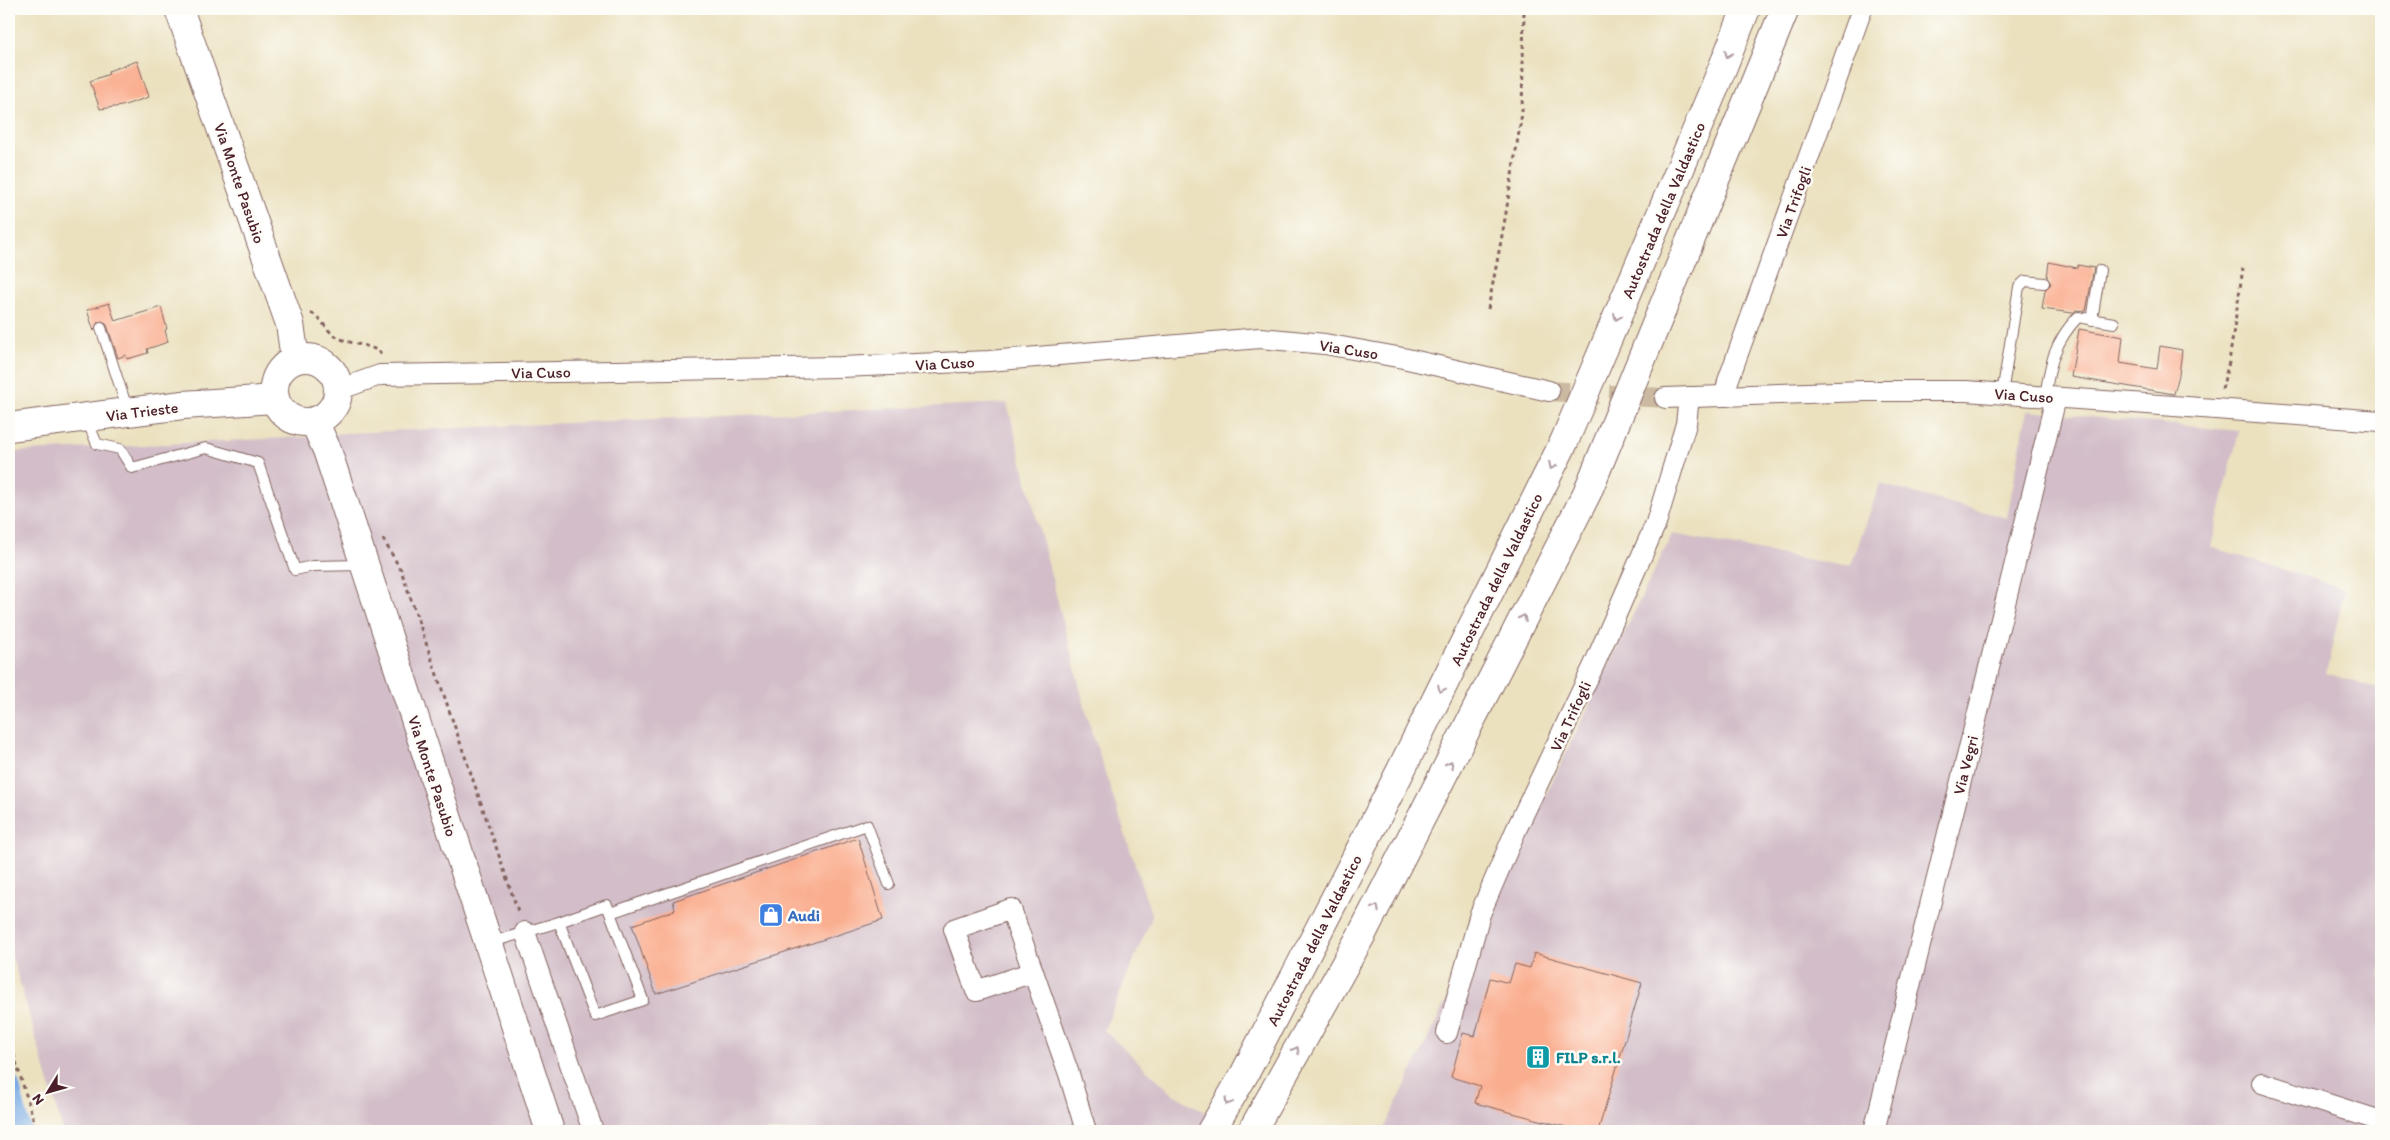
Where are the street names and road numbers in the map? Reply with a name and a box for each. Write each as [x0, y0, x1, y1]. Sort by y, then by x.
street label: Autostrada della Valdastico [1618, 119, 1709, 301]
street label: Via Monte Pasubio [210, 120, 269, 246]
street label: Via Trifogli [1772, 163, 1815, 241]
street label: Via Cuso [1318, 335, 1380, 364]
street label: Via Cuso [915, 352, 975, 375]
street label: Via Cuso [511, 362, 571, 383]
street label: Via Cuso [1994, 384, 2054, 407]
street label: Via Trieste [105, 398, 179, 425]
street label: Autostrada della Valdastico [1446, 490, 1547, 669]
street label: Via Trifogli [1546, 678, 1595, 754]
street label: Via Monte Pasubio [404, 713, 461, 839]
street label: Via Vegri [1949, 733, 1982, 797]
street label: Autostrada della Valdastico [1263, 851, 1366, 1029]

